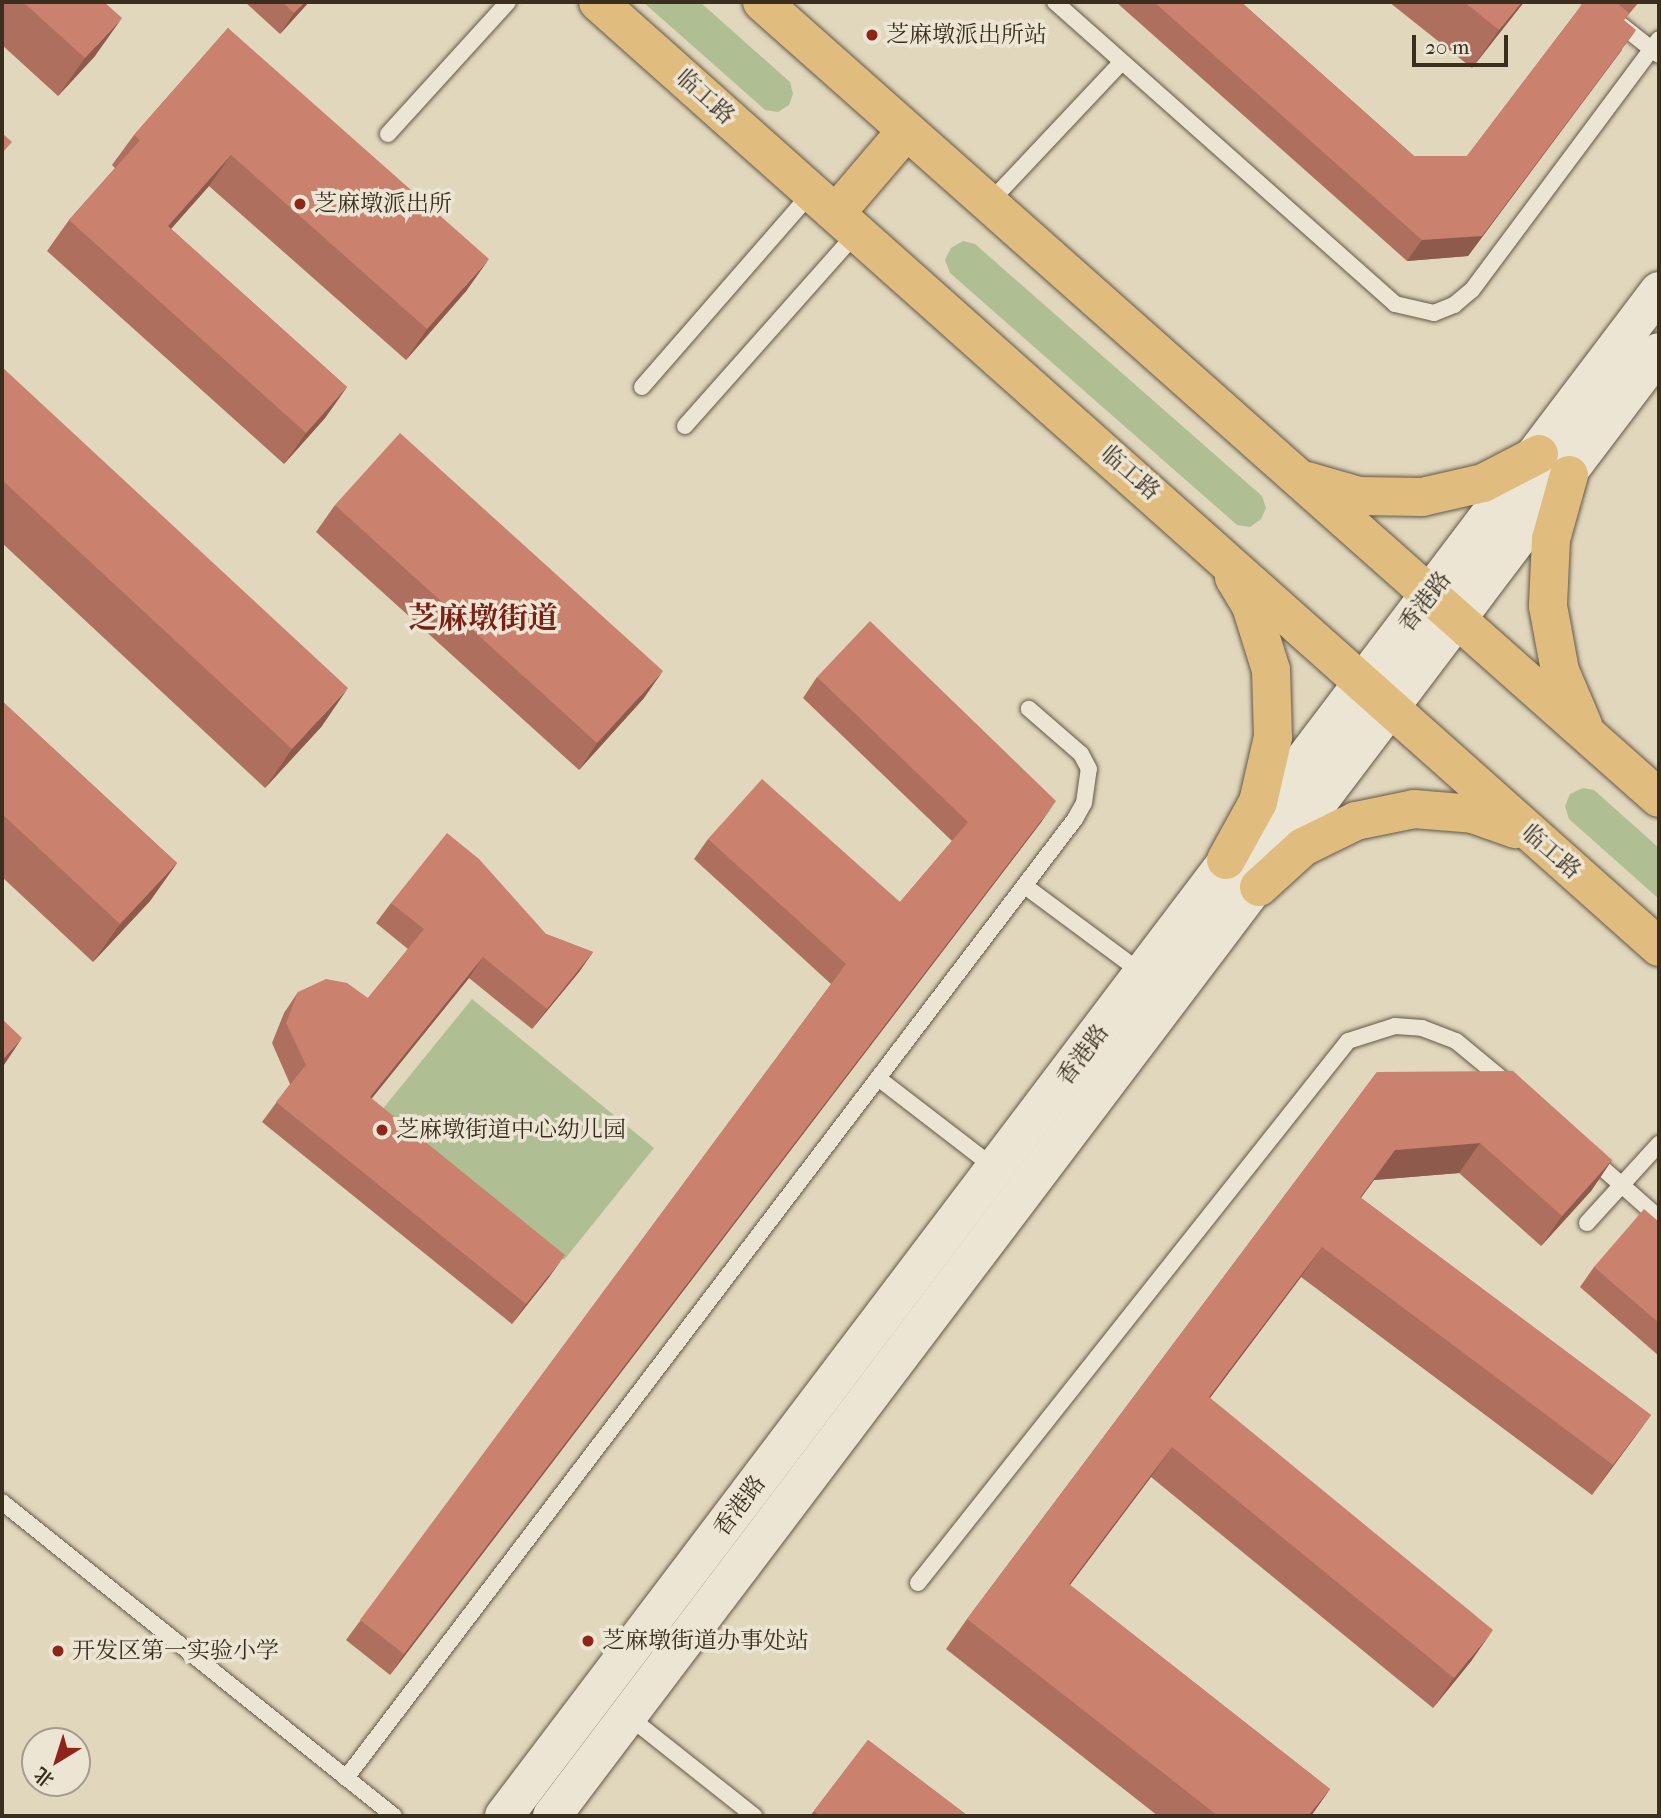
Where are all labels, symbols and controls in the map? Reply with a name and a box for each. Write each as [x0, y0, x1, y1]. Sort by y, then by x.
place label: 芝麻墩派出所站 [886, 21, 1047, 49]
scale bar [1416, 21, 1512, 65]
marker: 芝麻墩派出所站 [864, 27, 880, 43]
text: 20 m [1425, 35, 1469, 59]
street label: 临工路 [670, 64, 740, 130]
place label: 芝麻墩派出所 [314, 190, 452, 218]
marker: 芝麻墩派出所 [292, 196, 308, 212]
street label: 临工路 [1095, 440, 1165, 506]
street label: 香港路 [1393, 566, 1457, 638]
district label: 芝麻墩街道 [408, 601, 558, 637]
street label: 临工路 [1516, 819, 1586, 885]
street label: 香港路 [1051, 1019, 1115, 1091]
place label: 芝麻墩街道中心幼儿园 [396, 1116, 626, 1144]
marker: 芝麻墩街道中心幼儿园 [374, 1122, 390, 1138]
street label: 香港路 [708, 1470, 772, 1542]
place label: 芝麻墩街道办事处站 [602, 1627, 809, 1655]
marker: 芝麻墩街道办事处站 [580, 1633, 596, 1649]
place label: 开发区第一实验小学 [72, 1637, 279, 1665]
marker: 开发区第一实验小学 [50, 1643, 66, 1659]
north arrow [21, 1727, 91, 1797]
text: 北 [30, 1762, 59, 1791]

